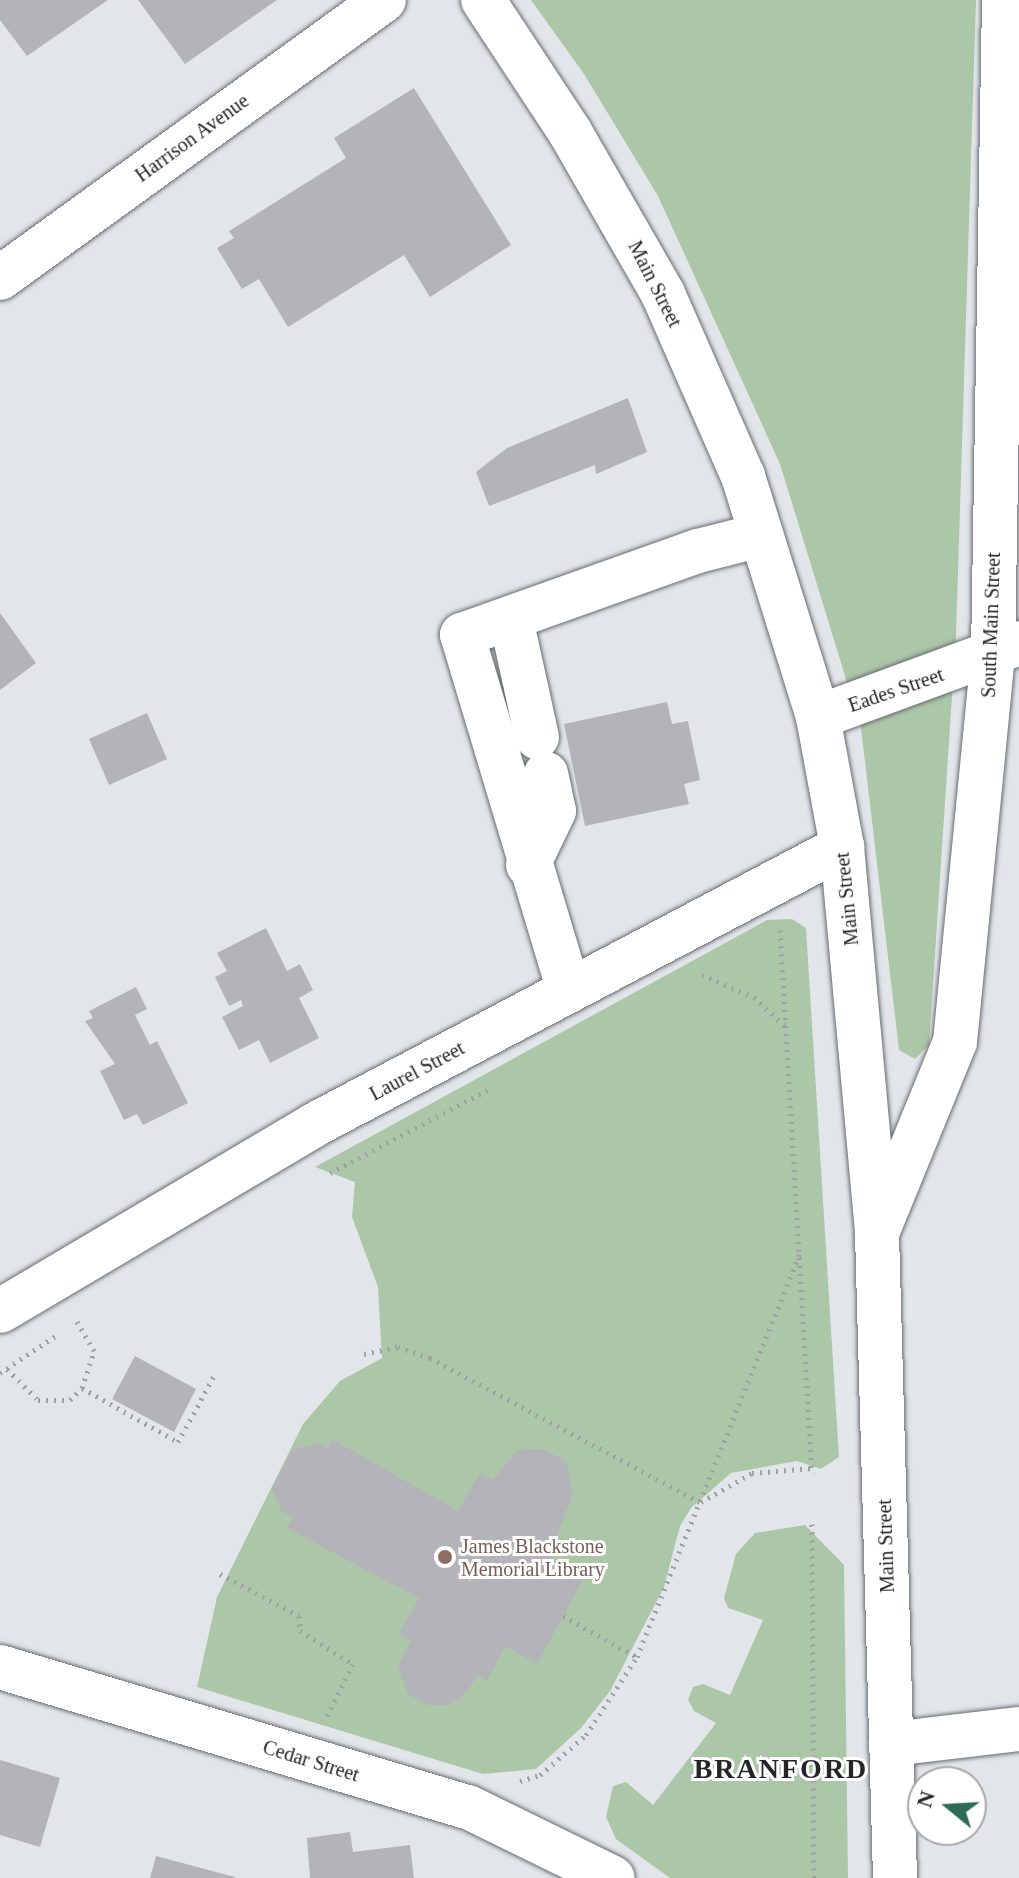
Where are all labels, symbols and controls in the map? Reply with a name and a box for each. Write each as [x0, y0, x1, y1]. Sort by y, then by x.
street label: Harrison Avenue [130, 88, 254, 188]
street label: Main Street [623, 237, 687, 331]
street label: South Main Street [976, 552, 1006, 698]
street label: Eades Street [845, 662, 947, 718]
street label: Main Street [830, 851, 864, 947]
street label: Laurel Street [366, 1036, 468, 1106]
street label: Main Street [872, 1499, 900, 1593]
place label: James Blackstone Memorial Library [461, 1534, 605, 1581]
marker: James Blackstone Memorial Library [436, 1548, 454, 1566]
street label: Cedar Street [260, 1735, 362, 1787]
district label: BRANFORD [694, 1752, 868, 1786]
north arrow [907, 1766, 987, 1846]
text: N [911, 1788, 940, 1810]

